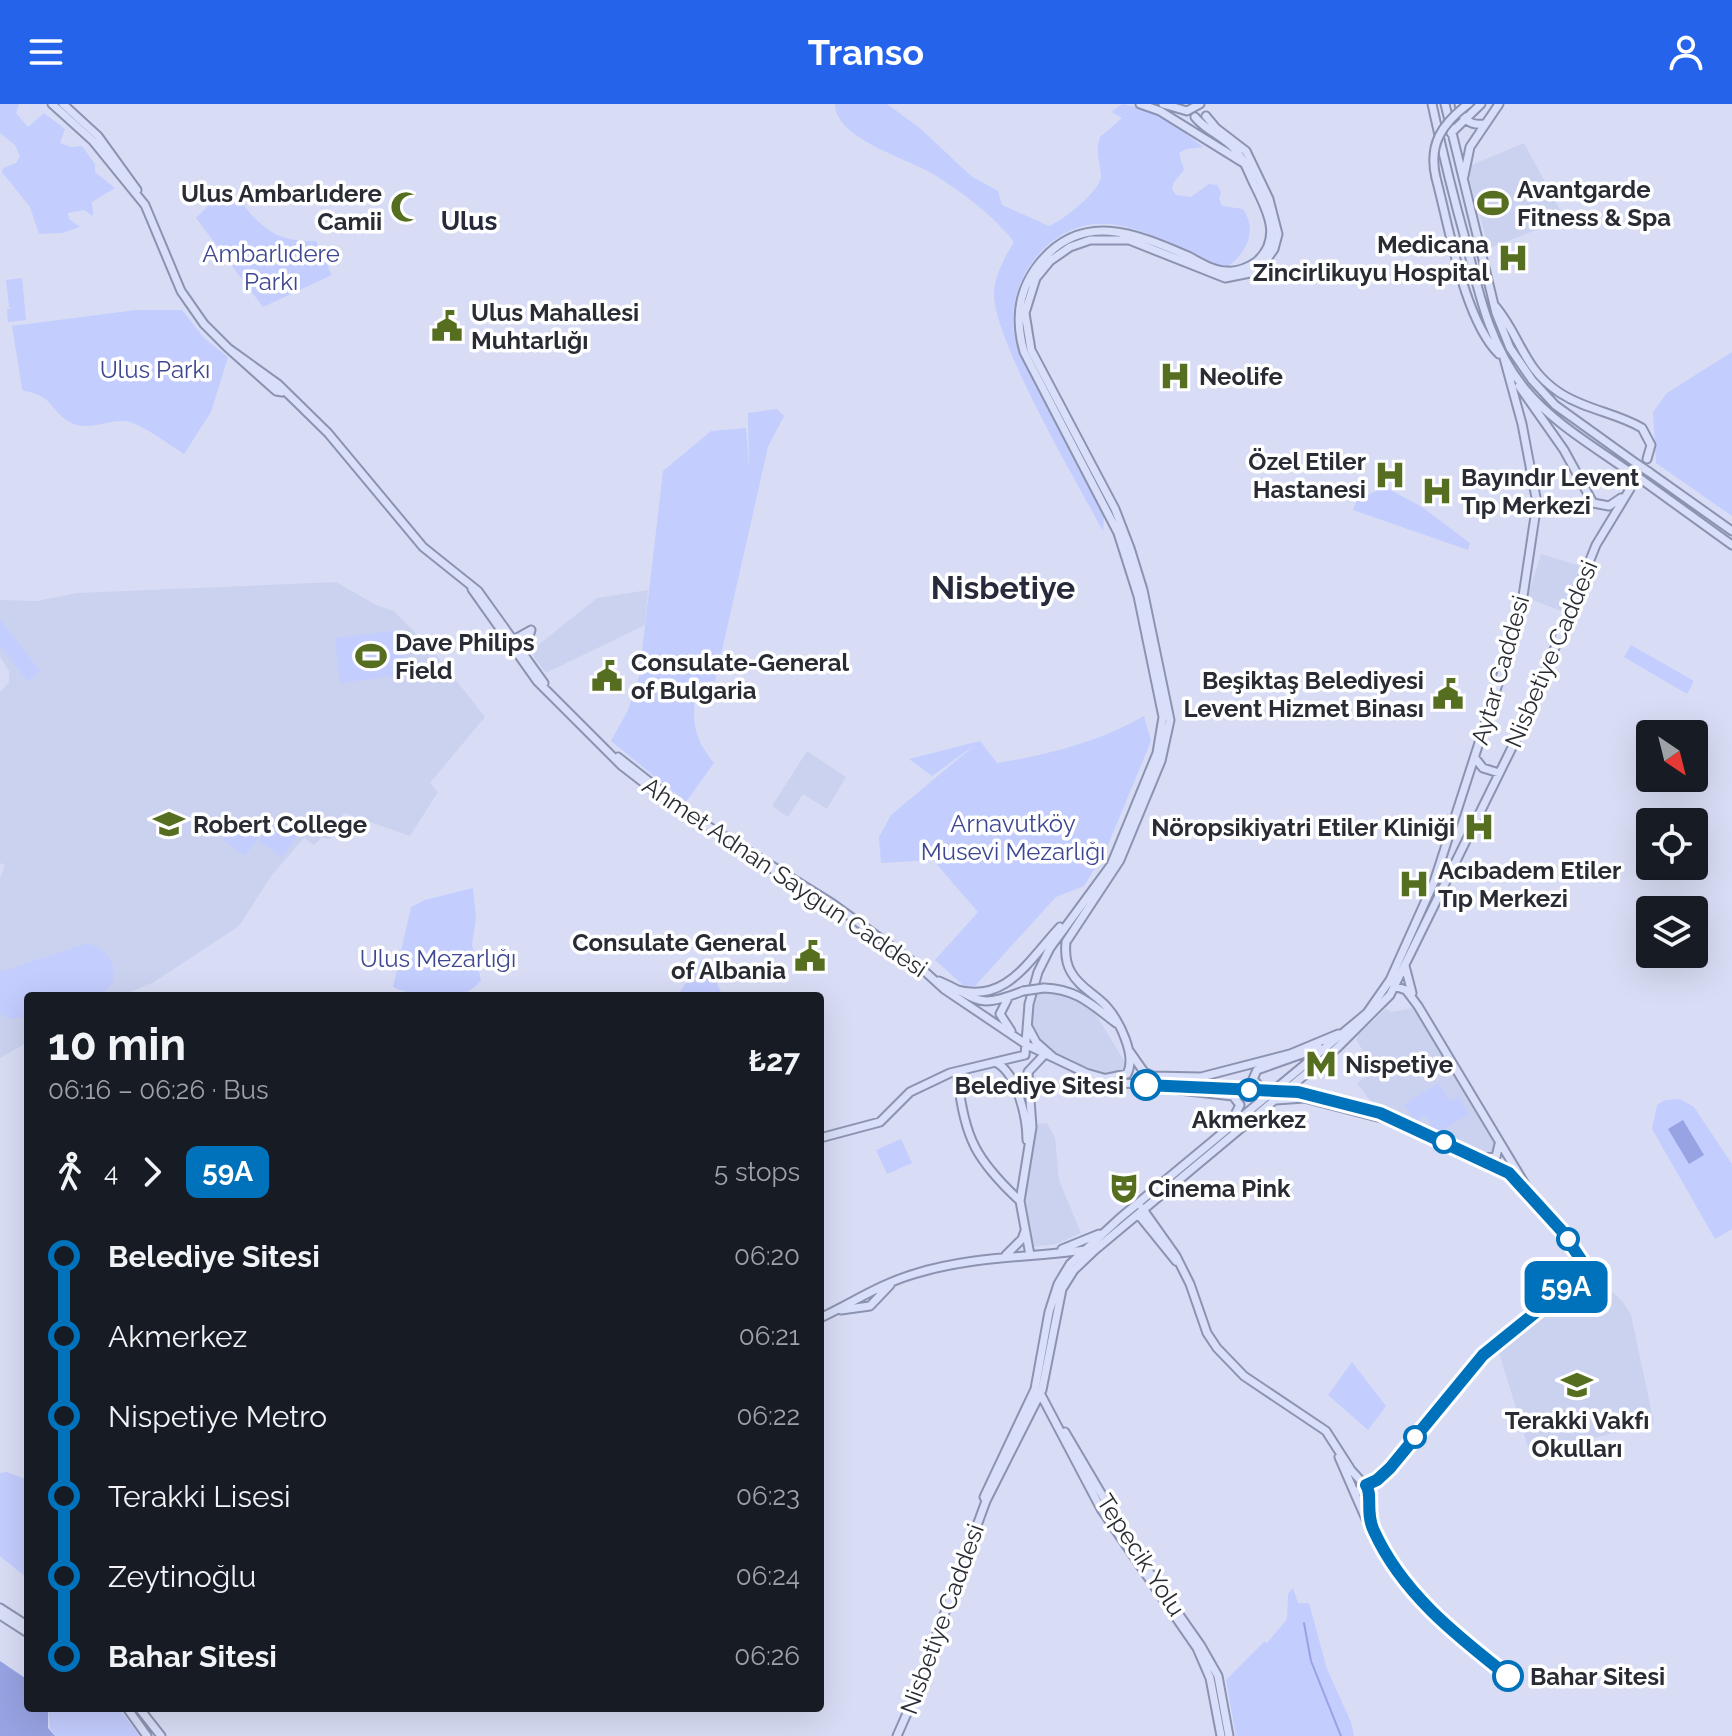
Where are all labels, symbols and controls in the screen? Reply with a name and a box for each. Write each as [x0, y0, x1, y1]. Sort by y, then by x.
icon: menu [24, 30, 68, 74]
icon: person [1664, 30, 1708, 74]
text: Transo [808, 31, 924, 73]
place label: Avantgarde Fitness & Spa [1517, 175, 1671, 232]
place label: Ulus Ambarlıdere Camii [181, 179, 382, 236]
sports icon: Avantgarde Fitness & Spa [1476, 186, 1510, 220]
mosque icon: Ulus Ambarlıdere Camii [389, 190, 423, 224]
district label: Ulus [441, 206, 497, 236]
place label: Medicana Zincirlikuyu Hospital [1253, 230, 1489, 287]
park label: Ambarlıdere Parkı [202, 239, 340, 296]
hospital icon: Medicana Zincirlikuyu Hospital [1496, 241, 1530, 275]
place label: Ulus Mahallesi Muhtarlığı [471, 298, 639, 355]
public building icon: Ulus Mahallesi Muhtarlığı [430, 309, 464, 343]
park label: Ulus Parkı [100, 355, 210, 384]
hospital icon: Neolife [1158, 359, 1192, 393]
place label: Neolife [1199, 362, 1283, 391]
place label: Özel Etiler Hastanesi [1248, 447, 1366, 504]
hospital icon: Özel Etiler Hastanesi [1373, 458, 1407, 492]
place label: Bayındır Levent Tıp Merkezi [1461, 463, 1639, 520]
hospital icon: Bayındır Levent Tıp Merkezi [1420, 474, 1454, 508]
street label: Nisbetiye Caddesi [1498, 556, 1604, 752]
district label: Nisbetiye [931, 569, 1075, 606]
street label: Aytar Caddesi [1465, 592, 1535, 748]
place label: Dave Philips Field [395, 628, 535, 685]
sports icon: Dave Philips Field [354, 639, 388, 673]
place label: Consulate-General of Bulgaria [631, 648, 850, 705]
public building icon: Consulate-General of Bulgaria [590, 659, 624, 693]
place label: Beşiktaş Belediyesi Levent Hizmet Binası [1183, 666, 1424, 723]
public building icon: Beşiktaş Belediyesi Levent Hizmet Binası [1431, 677, 1465, 711]
north arrow [1636, 720, 1708, 792]
map controls [1636, 720, 1708, 968]
street label: Ahmet Adnan Saygun Caddesi [637, 771, 933, 983]
school or university icon: Robert College [152, 807, 186, 841]
button: locate [1636, 808, 1708, 880]
park label: Arnavutköy Musevi Mezarlığı [921, 809, 1105, 866]
place label: Robert College [193, 810, 367, 839]
hospital icon: Nöropsikiyatri Etiler Kliniği [1462, 810, 1496, 844]
place label: Nöropsikiyatri Etiler Kliniği [1151, 813, 1455, 842]
place label: Acıbadem Etiler Tıp Merkezi [1438, 856, 1621, 913]
hospital icon: Acıbadem Etiler Tıp Merkezi [1397, 867, 1431, 901]
button: layers [1636, 896, 1708, 968]
place label: Consulate General of Albania [572, 928, 786, 985]
public building icon: Consulate General of Albania [793, 939, 827, 973]
park label: Ulus Mezarlığı [360, 944, 516, 973]
text: 10 min [48, 1019, 186, 1070]
text: ₺27 [748, 1043, 800, 1078]
metro station icon: Nispetiye [1304, 1047, 1338, 1081]
place label: Nispetiye [1345, 1050, 1453, 1079]
marker: Belediye Sitesi [1131, 1070, 1161, 1100]
place label: Belediye Sitesi [955, 1071, 1124, 1100]
text: 06:16 – 06:26 · Bus [48, 1075, 269, 1105]
marker: Akmerkez [1238, 1079, 1260, 1101]
place label: Akmerkez [1192, 1105, 1306, 1134]
unlabelled marker [1433, 1131, 1455, 1153]
icon: walk [48, 1150, 92, 1194]
icon: forward [130, 1150, 174, 1194]
text: 59A [202, 1155, 253, 1188]
text: 4 [104, 1157, 118, 1187]
text: 5 stops [714, 1157, 800, 1187]
theatre icon: Cinema Pink [1107, 1171, 1141, 1205]
place label: Cinema Pink [1148, 1174, 1291, 1203]
unlabelled marker [1557, 1228, 1579, 1250]
text: Belediye Sitesi [108, 1239, 320, 1274]
text: 06:20 [734, 1241, 800, 1271]
line badge: 59A [1520, 1261, 1612, 1313]
text: 59A [1541, 1270, 1591, 1303]
text: Akmerkez [108, 1319, 247, 1354]
text: 06:21 [739, 1321, 800, 1351]
school or university icon: Terakki Vakfı Okulları [1560, 1368, 1594, 1402]
text: Nispetiye Metro [108, 1399, 327, 1434]
text: 06:22 [736, 1401, 800, 1431]
place label: Terakki Vakfı Okulları [1505, 1406, 1649, 1463]
unlabelled marker [1404, 1426, 1426, 1448]
text: Terakki Lisesi [108, 1479, 291, 1514]
text: 06:23 [736, 1481, 800, 1511]
street label: Tepecik Yolu [1091, 1488, 1191, 1622]
street label: Nisbetiye Caddesi [894, 1520, 990, 1718]
text: Zeytinoğlu [108, 1559, 256, 1594]
text: 06:24 [736, 1561, 800, 1591]
text: Bahar Sitesi [108, 1639, 277, 1674]
text: 06:26 [734, 1641, 800, 1671]
marker: Bahar Sitesi [1493, 1661, 1523, 1691]
place label: Bahar Sitesi [1530, 1662, 1665, 1691]

